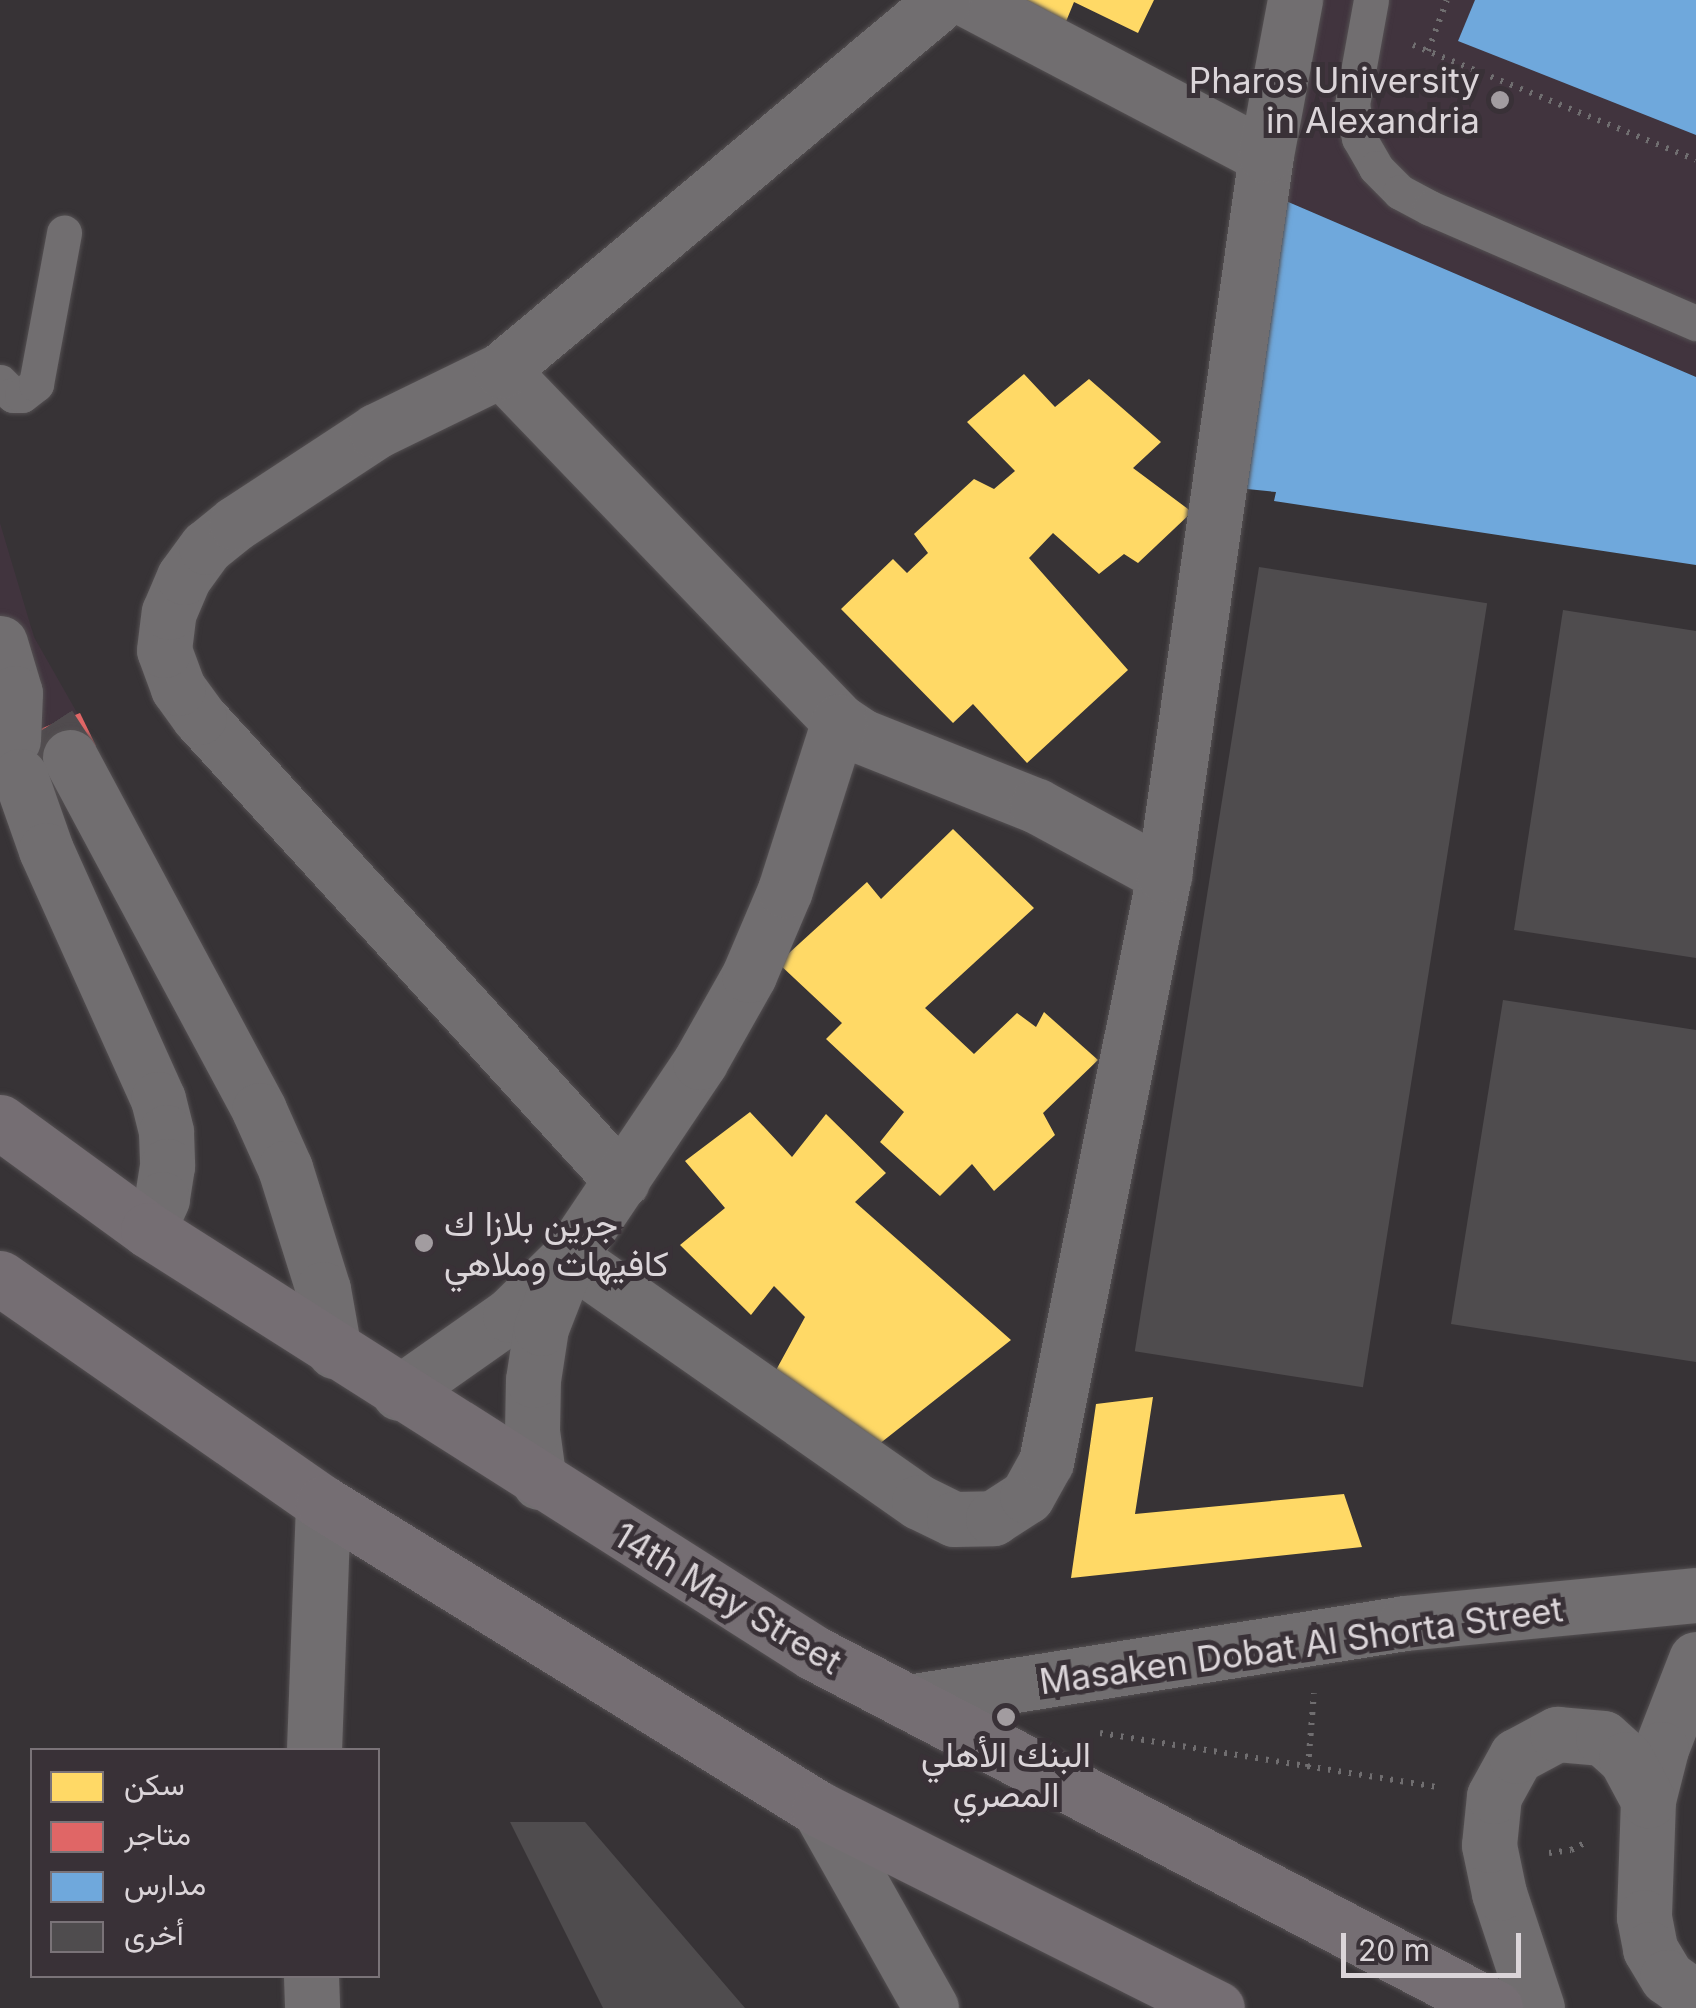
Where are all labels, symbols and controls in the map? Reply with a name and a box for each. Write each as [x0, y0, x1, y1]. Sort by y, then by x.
place label: Pharos University in Alexandria [1189, 59, 1480, 141]
marker: Pharos University in Alexandria [1489, 89, 1511, 111]
place label: جرين بلازا ك كافيهات وملاهي [444, 1202, 669, 1284]
marker: جرين بلازا ك كافيهات وملاهي [413, 1232, 435, 1254]
street label: 14th May Street [607, 1514, 849, 1682]
street label: Masaken Dobat Al Shorta Street [1037, 1587, 1565, 1703]
marker: البنك الأهلي المصري [995, 1706, 1017, 1728]
place label: البنك الأهلي المصري [921, 1733, 1091, 1815]
legend [30, 1748, 380, 1978]
text: سكن [124, 1766, 185, 1802]
text: متاجر [124, 1816, 191, 1852]
text: مدارس [124, 1866, 206, 1902]
scale bar [1346, 1913, 1526, 1975]
text: أخرى [124, 1916, 184, 1952]
text: 20 m [1358, 1932, 1430, 1968]

